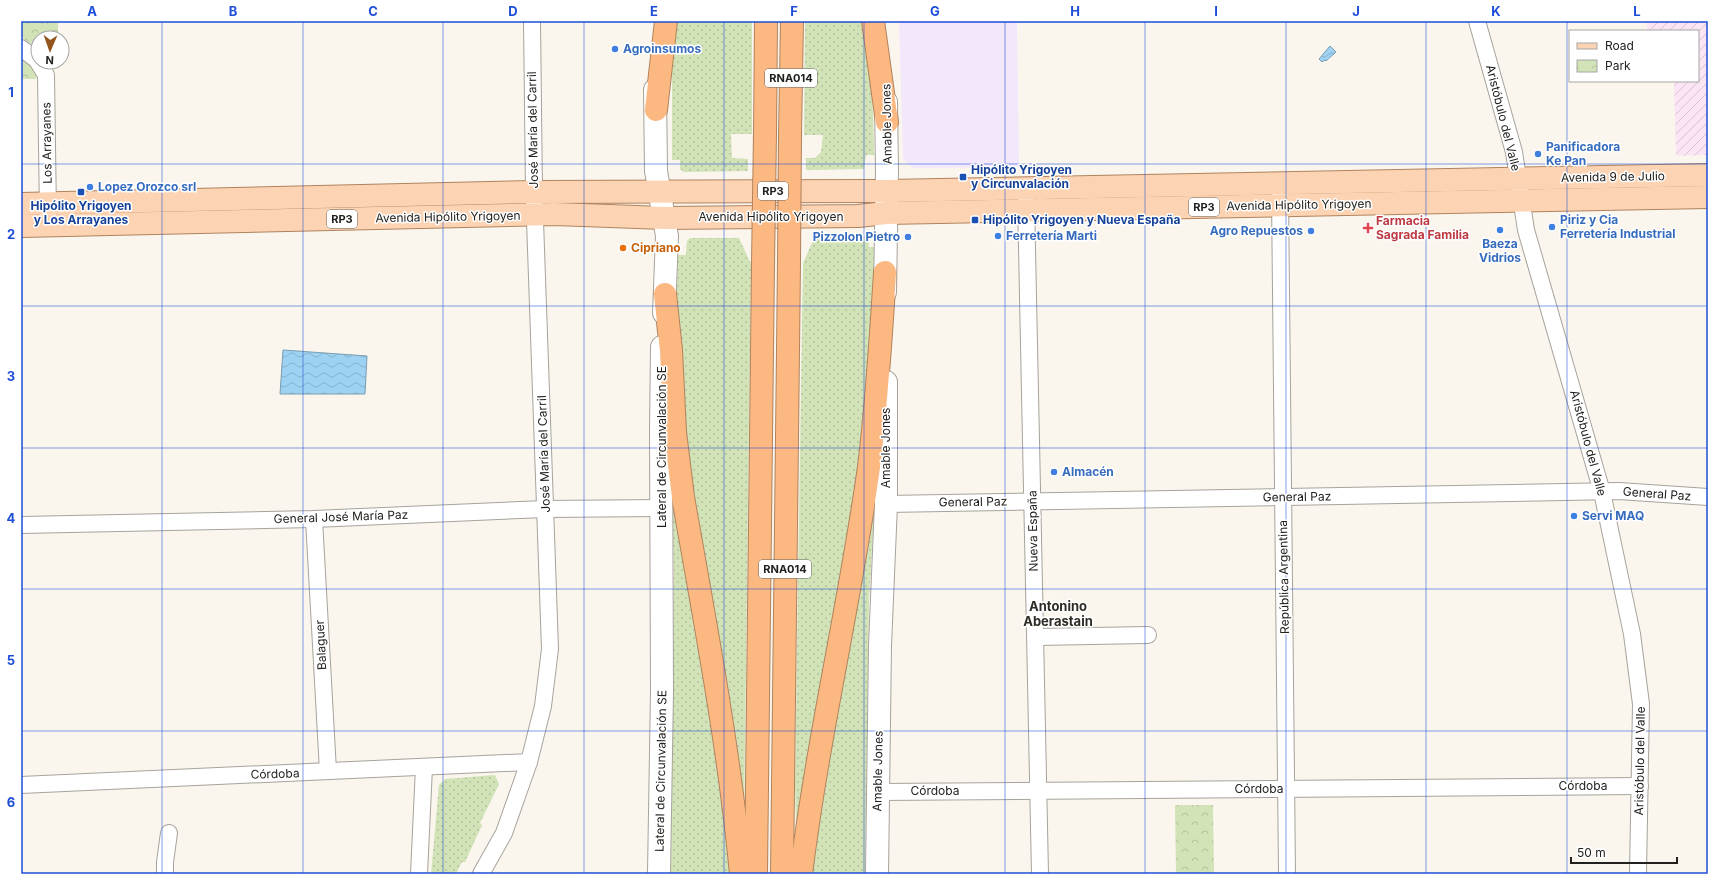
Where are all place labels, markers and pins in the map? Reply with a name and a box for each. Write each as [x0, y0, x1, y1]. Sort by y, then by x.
place label: Agroinsumos [623, 41, 701, 56]
marker: Agroinsumos [610, 44, 620, 54]
place label: Panificadora Ke Pan [1546, 139, 1620, 168]
marker: Panificadora Ke Pan [1533, 149, 1543, 159]
place label: Hipólito Yrigoyen y Circunvalación [971, 162, 1072, 191]
marker: Hipólito Yrigoyen y Circunvalación [958, 172, 968, 182]
place label: Lopez Orozco srl [98, 179, 196, 194]
marker: Lopez Orozco srl [85, 182, 95, 192]
marker: Hipólito Yrigoyen y Los Arrayanes [76, 187, 86, 197]
place label: Hipólito Yrigoyen y Los Arrayanes [31, 198, 132, 227]
place label: Hipólito Yrigoyen y Nueva España [983, 212, 1180, 227]
place label: Piriz y Cia Ferretería Industrial [1560, 212, 1675, 241]
place label: Farmacia Sagrada Familia [1376, 213, 1469, 242]
marker: Hipólito Yrigoyen y Nueva España [970, 215, 980, 225]
marker: Piriz y Cia Ferretería Industrial [1547, 222, 1557, 232]
place label: Agro Repuestos [1210, 223, 1303, 238]
marker: Farmacia Sagrada Familia [1363, 223, 1373, 233]
marker: Baeza Vidrios [1495, 225, 1505, 235]
marker: Agro Repuestos [1306, 226, 1316, 236]
place label: Ferretería Marti [1006, 228, 1097, 243]
place label: Pizzolon Pietro [813, 229, 900, 244]
marker: Ferretería Marti [993, 231, 1003, 241]
marker: Pizzolon Pietro [903, 232, 913, 242]
place label: Baeza Vidrios [1479, 236, 1521, 265]
place label: Cipriano [631, 240, 681, 255]
marker: Cipriano [618, 243, 628, 253]
place label: Almacén [1062, 464, 1114, 479]
marker: Almacén [1049, 467, 1059, 477]
place label: Servi MAQ [1582, 508, 1644, 523]
marker: Servi MAQ [1569, 511, 1579, 521]

